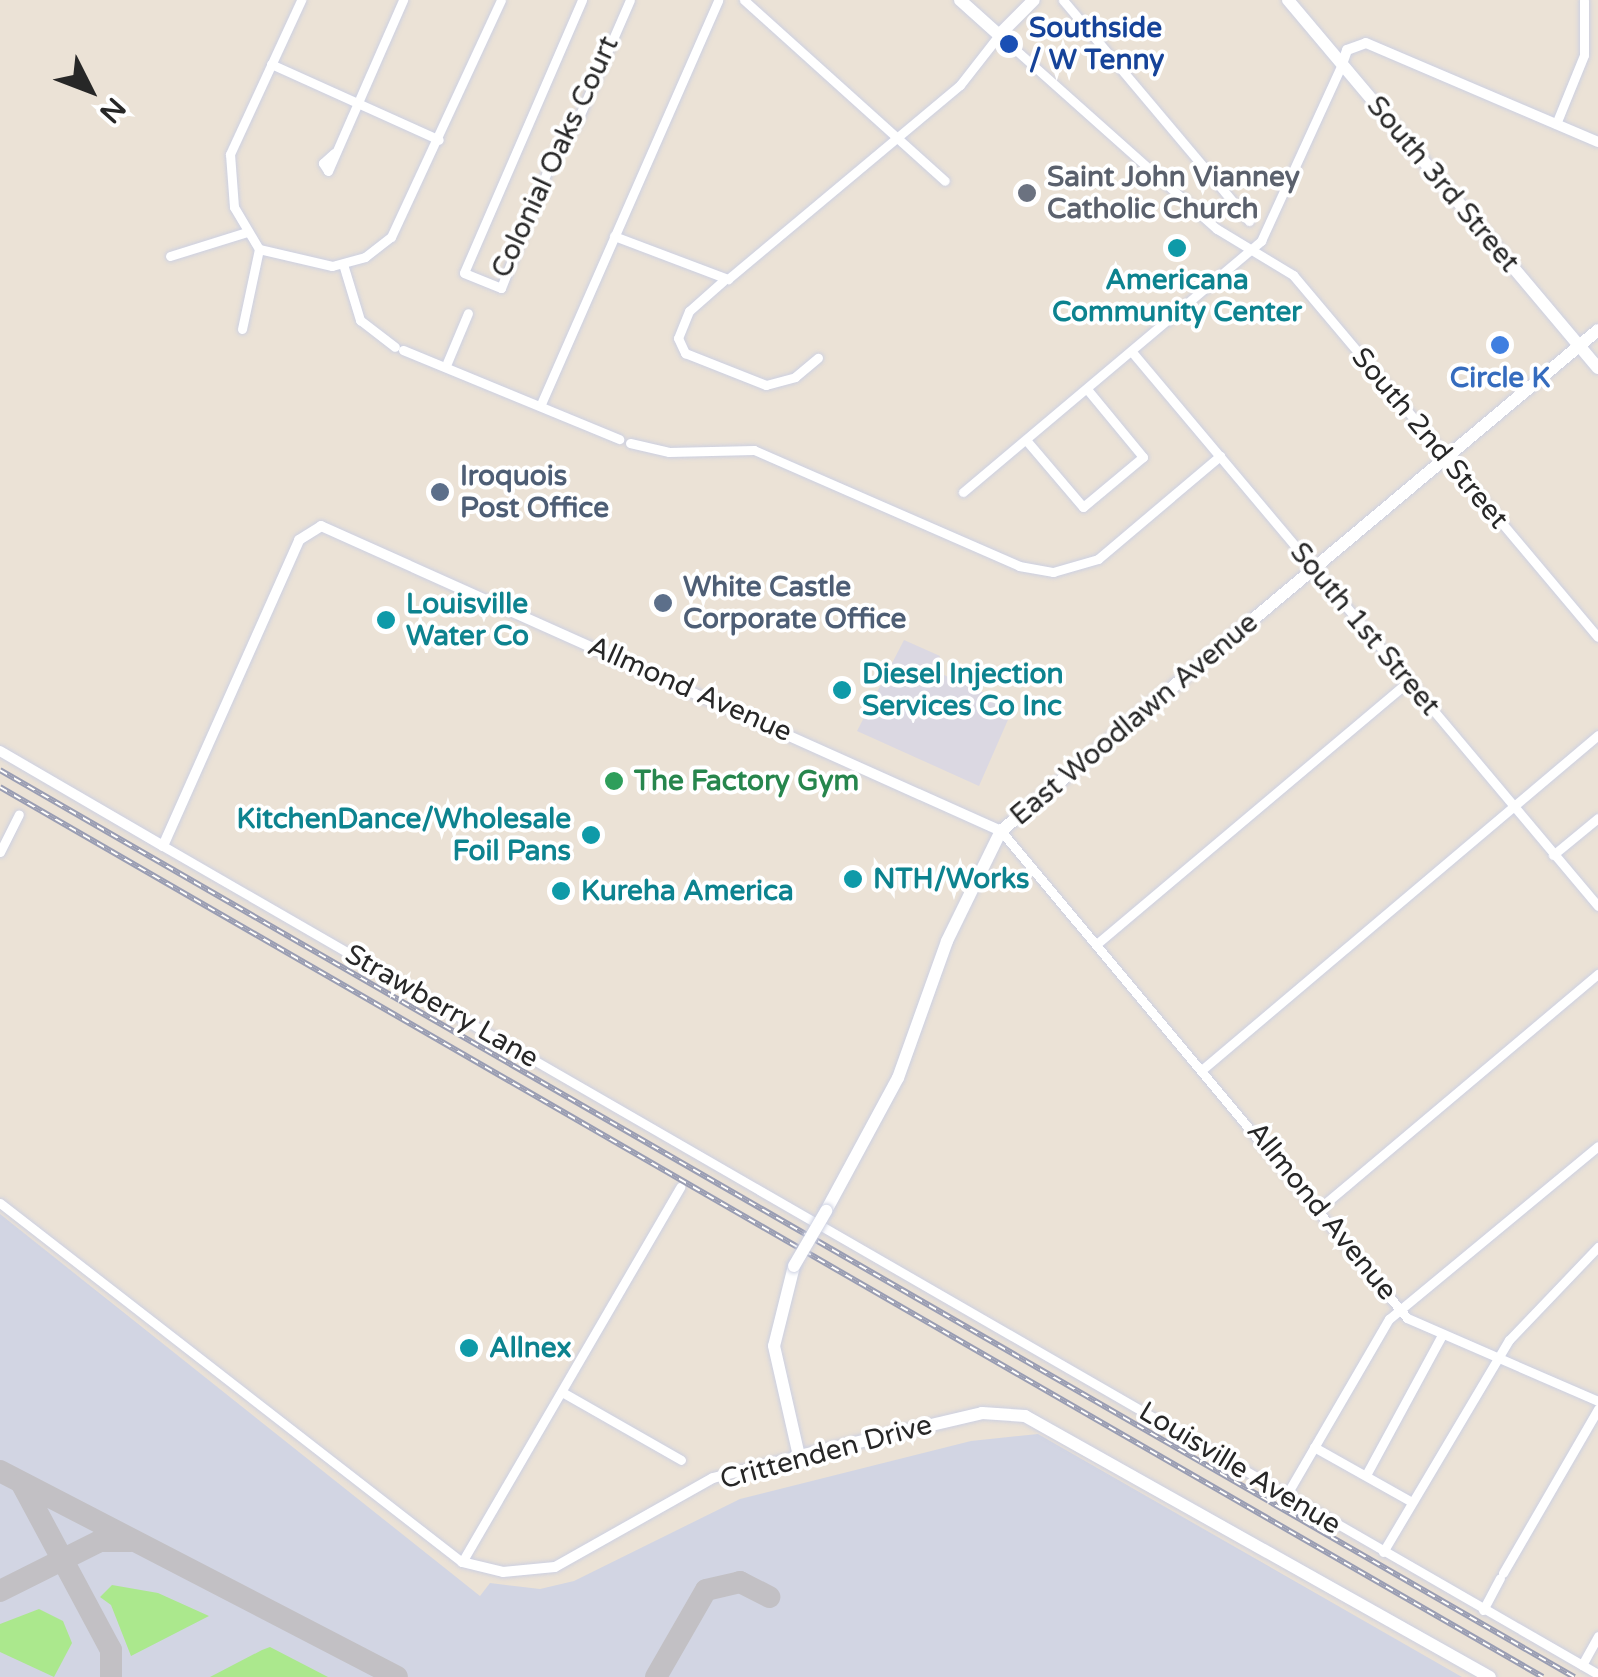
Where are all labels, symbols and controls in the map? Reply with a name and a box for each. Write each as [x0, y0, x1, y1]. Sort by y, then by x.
place label: Southside / W Tenny [1029, 11, 1164, 77]
street label: Colonial Oaks Court [484, 31, 626, 283]
marker: Southside / W Tenny [998, 33, 1020, 55]
north arrow [40, 40, 140, 140]
street label: South 3rd Street [1360, 89, 1526, 279]
text: N [92, 90, 132, 130]
place label: Saint John Vianney Catholic Church [1047, 160, 1300, 226]
marker: Saint John Vianney Catholic Church [1016, 182, 1038, 204]
marker: Americana Community Center [1166, 237, 1188, 259]
place label: Americana Community Center [1052, 263, 1302, 329]
marker: Circle K [1489, 334, 1511, 356]
street label: South 2nd Street [1345, 341, 1515, 535]
place label: Circle K [1450, 361, 1550, 395]
place label: Iroquois Post Office [460, 459, 609, 525]
marker: Iroquois Post Office [429, 481, 451, 503]
street label: South 1st Street [1283, 536, 1447, 722]
place label: White Castle Corporate Office [683, 570, 906, 636]
place label: Louisville Water Co [406, 587, 529, 653]
marker: White Castle Corporate Office [652, 592, 674, 614]
street label: East Woodlawn Avenue [1003, 606, 1265, 832]
marker: Louisville Water Co [375, 609, 397, 631]
street label: Allmond Avenue [583, 629, 797, 749]
place label: Diesel Injection Services Co Inc [862, 657, 1063, 723]
marker: Diesel Injection Services Co Inc [831, 679, 853, 701]
place label: The Factory Gym [634, 764, 859, 798]
marker: The Factory Gym [603, 770, 625, 792]
place label: KitchenDance/Wholesale Foil Pans [236, 802, 571, 868]
marker: KitchenDance/Wholesale Foil Pans [580, 824, 602, 846]
place label: NTH/Works [873, 862, 1029, 896]
marker: NTH/Works [842, 868, 864, 890]
place label: Kureha America [581, 874, 794, 908]
marker: Kureha America [550, 880, 572, 902]
street label: Strawberry Lane [339, 937, 545, 1075]
street label: Allmond Avenue [1240, 1115, 1404, 1307]
place label: Allnex [489, 1331, 572, 1365]
marker: Allnex [458, 1337, 480, 1359]
street label: Louisville Avenue [1133, 1394, 1347, 1542]
street label: Crittenden Drive [716, 1408, 936, 1496]

